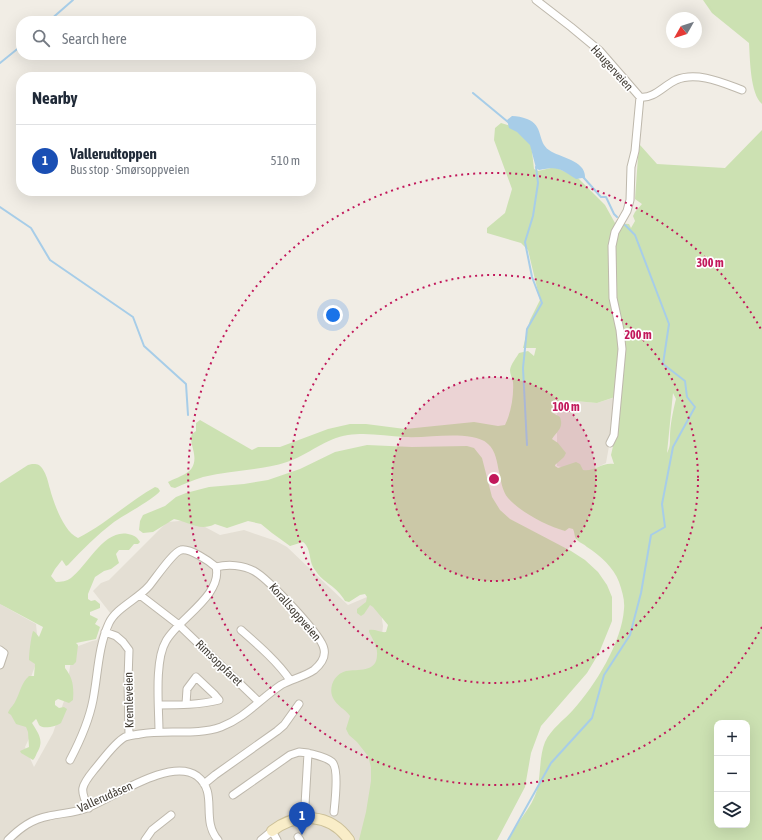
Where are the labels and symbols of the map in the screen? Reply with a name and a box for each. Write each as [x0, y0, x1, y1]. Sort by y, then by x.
north arrow [666, 12, 702, 48]
street label: Haugerveien [588, 42, 636, 94]
text: 300 m [696, 256, 724, 270]
your location [323, 305, 343, 325]
text: 200 m [624, 328, 652, 342]
text: 100 m [552, 400, 580, 414]
centre of rings [487, 472, 501, 486]
street label: Korallsoppveien [266, 580, 324, 644]
street label: Rimsoppfaret [193, 637, 246, 689]
street label: Kremleveien [122, 672, 136, 728]
street label: Vallerudåsen [75, 779, 135, 815]
pin: 1 [289, 802, 315, 835]

